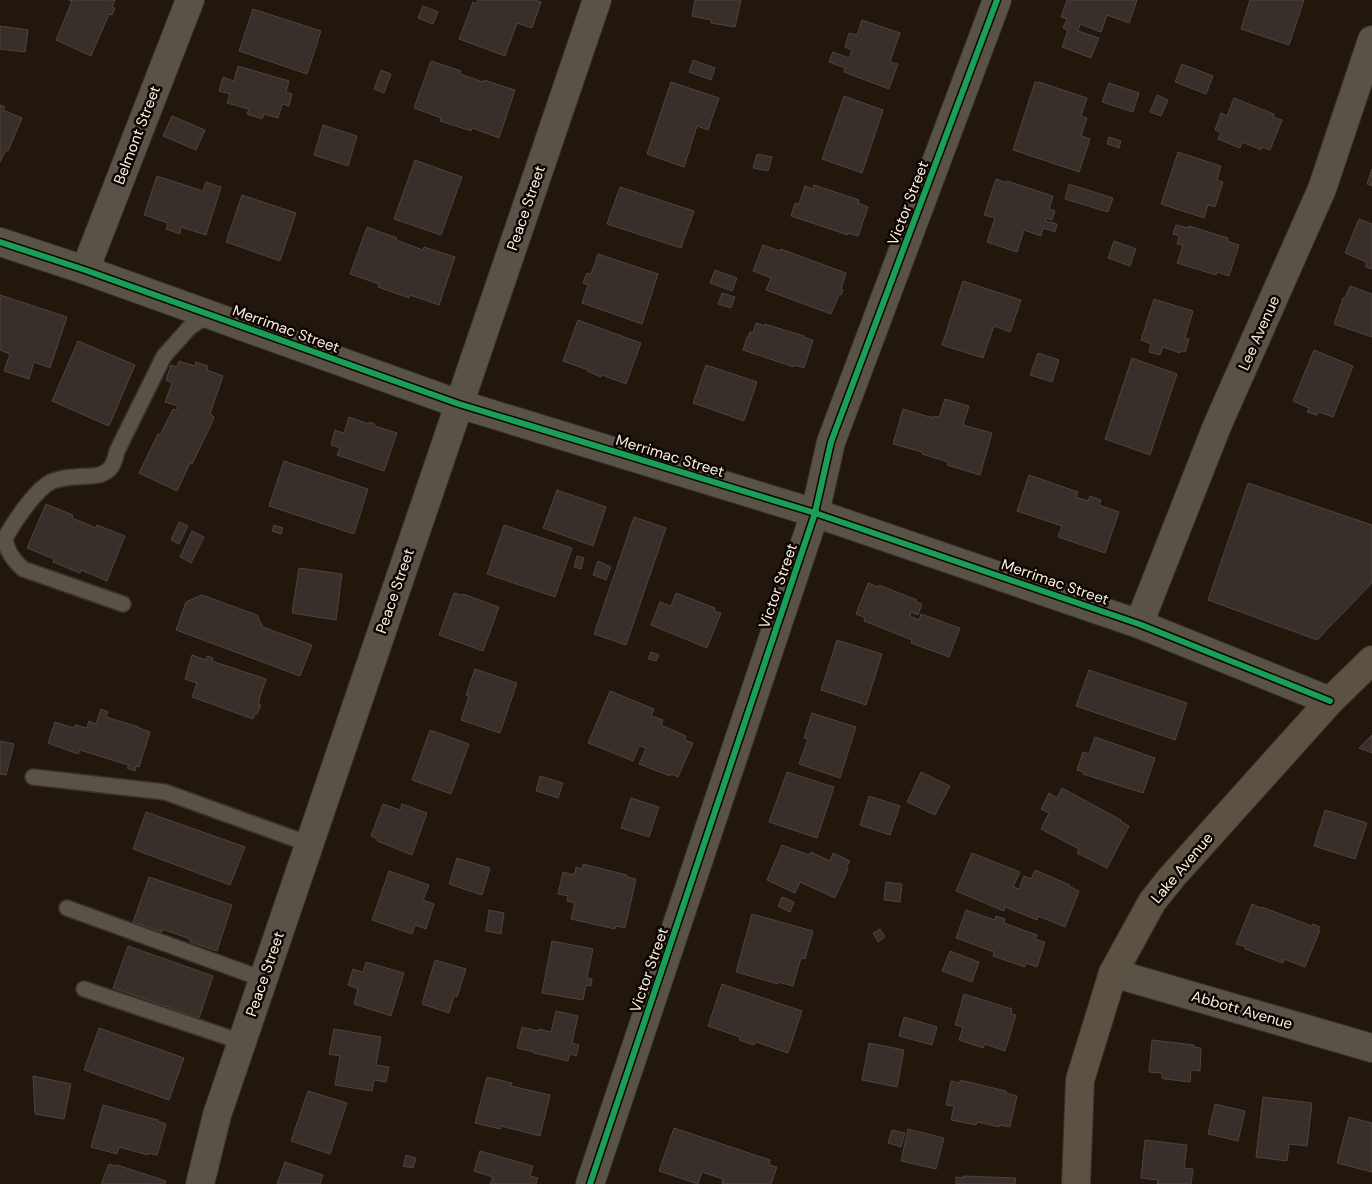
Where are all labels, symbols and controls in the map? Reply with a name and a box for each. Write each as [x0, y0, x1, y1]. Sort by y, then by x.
street label: Belmont Street [109, 83, 165, 187]
street label: Victor Street [883, 158, 933, 248]
street label: Peace Street [502, 163, 550, 253]
street label: Lee Avenue [1234, 293, 1284, 373]
street label: Merrimac Street [230, 300, 342, 358]
street label: Merrimac Street [613, 430, 727, 482]
street label: Victor Street [754, 541, 802, 631]
street label: Peace Street [371, 546, 419, 636]
street label: Merrimac Street [999, 554, 1112, 610]
street label: Lake Avenue [1147, 828, 1217, 908]
street label: Victor Street [625, 925, 673, 1015]
street label: Peace Street [241, 929, 289, 1019]
street label: Abbott Avenue [1189, 986, 1295, 1034]

